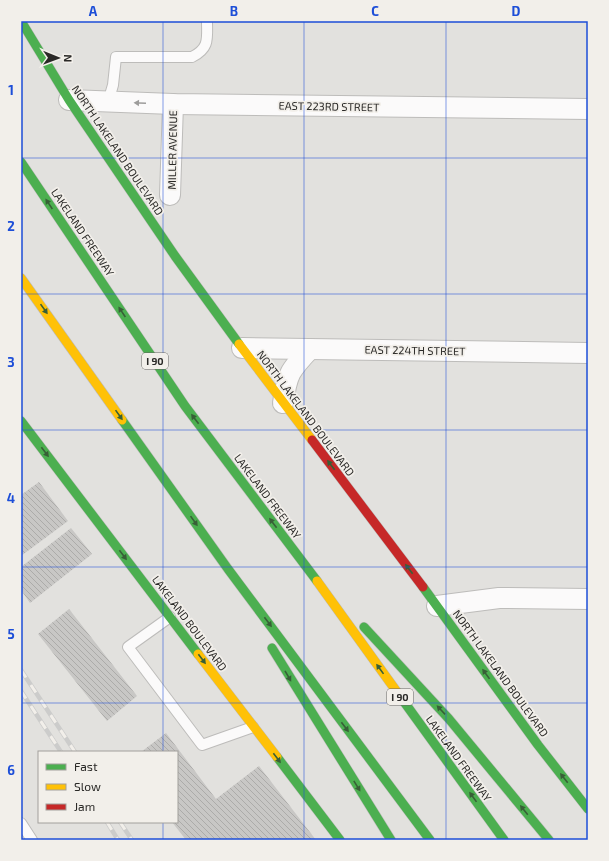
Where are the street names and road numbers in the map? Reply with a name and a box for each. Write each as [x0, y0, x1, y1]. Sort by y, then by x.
street label: NORTH LAKELAND BOULEVARD [70, 83, 166, 217]
street label: EAST 223RD STREET [278, 99, 380, 113]
street label: MILLER AVENUE [165, 110, 179, 190]
street label: LAKELAND FREEWAY [49, 186, 118, 279]
street label: EAST 224TH STREET [364, 343, 466, 357]
street label: NORTH LAKELAND BOULEVARD [255, 348, 357, 478]
road number: I 90 [142, 353, 168, 369]
street label: LAKELAND FREEWAY [232, 451, 305, 542]
street label: LAKELAND BOULEVARD [150, 573, 230, 673]
street label: NORTH LAKELAND BOULEVARD [451, 607, 551, 739]
road number: I 90 [387, 689, 413, 705]
street label: LAKELAND FREEWAY [424, 713, 495, 804]

